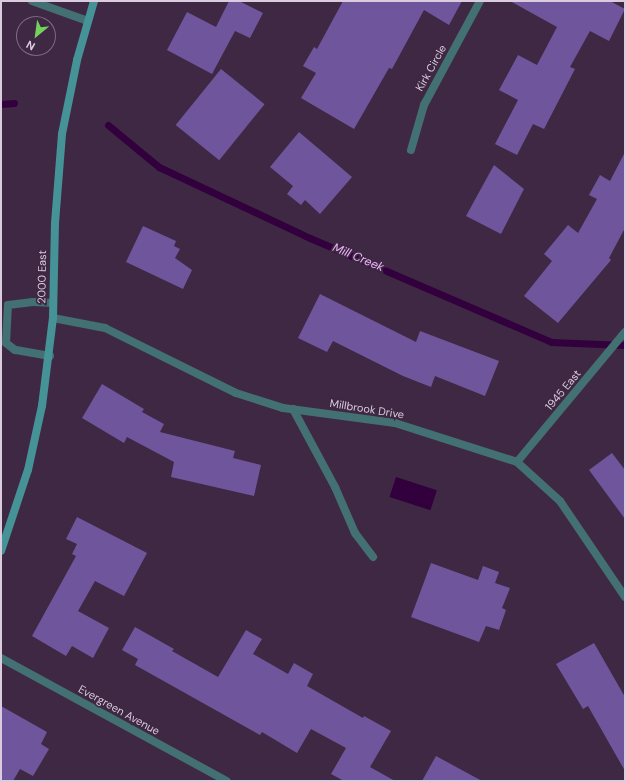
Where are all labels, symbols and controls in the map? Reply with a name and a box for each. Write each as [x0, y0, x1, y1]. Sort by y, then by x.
north arrow [16, 16, 56, 56]
text: N [24, 38, 38, 54]
street label: Kirk Circle [413, 43, 449, 93]
water label: Mill Creek [330, 241, 386, 275]
street label: 2000 East [35, 250, 49, 304]
street label: 1945 East [542, 367, 584, 413]
street label: Millbrook Drive [329, 397, 405, 421]
street label: Evergreen Avenue [76, 682, 162, 738]

